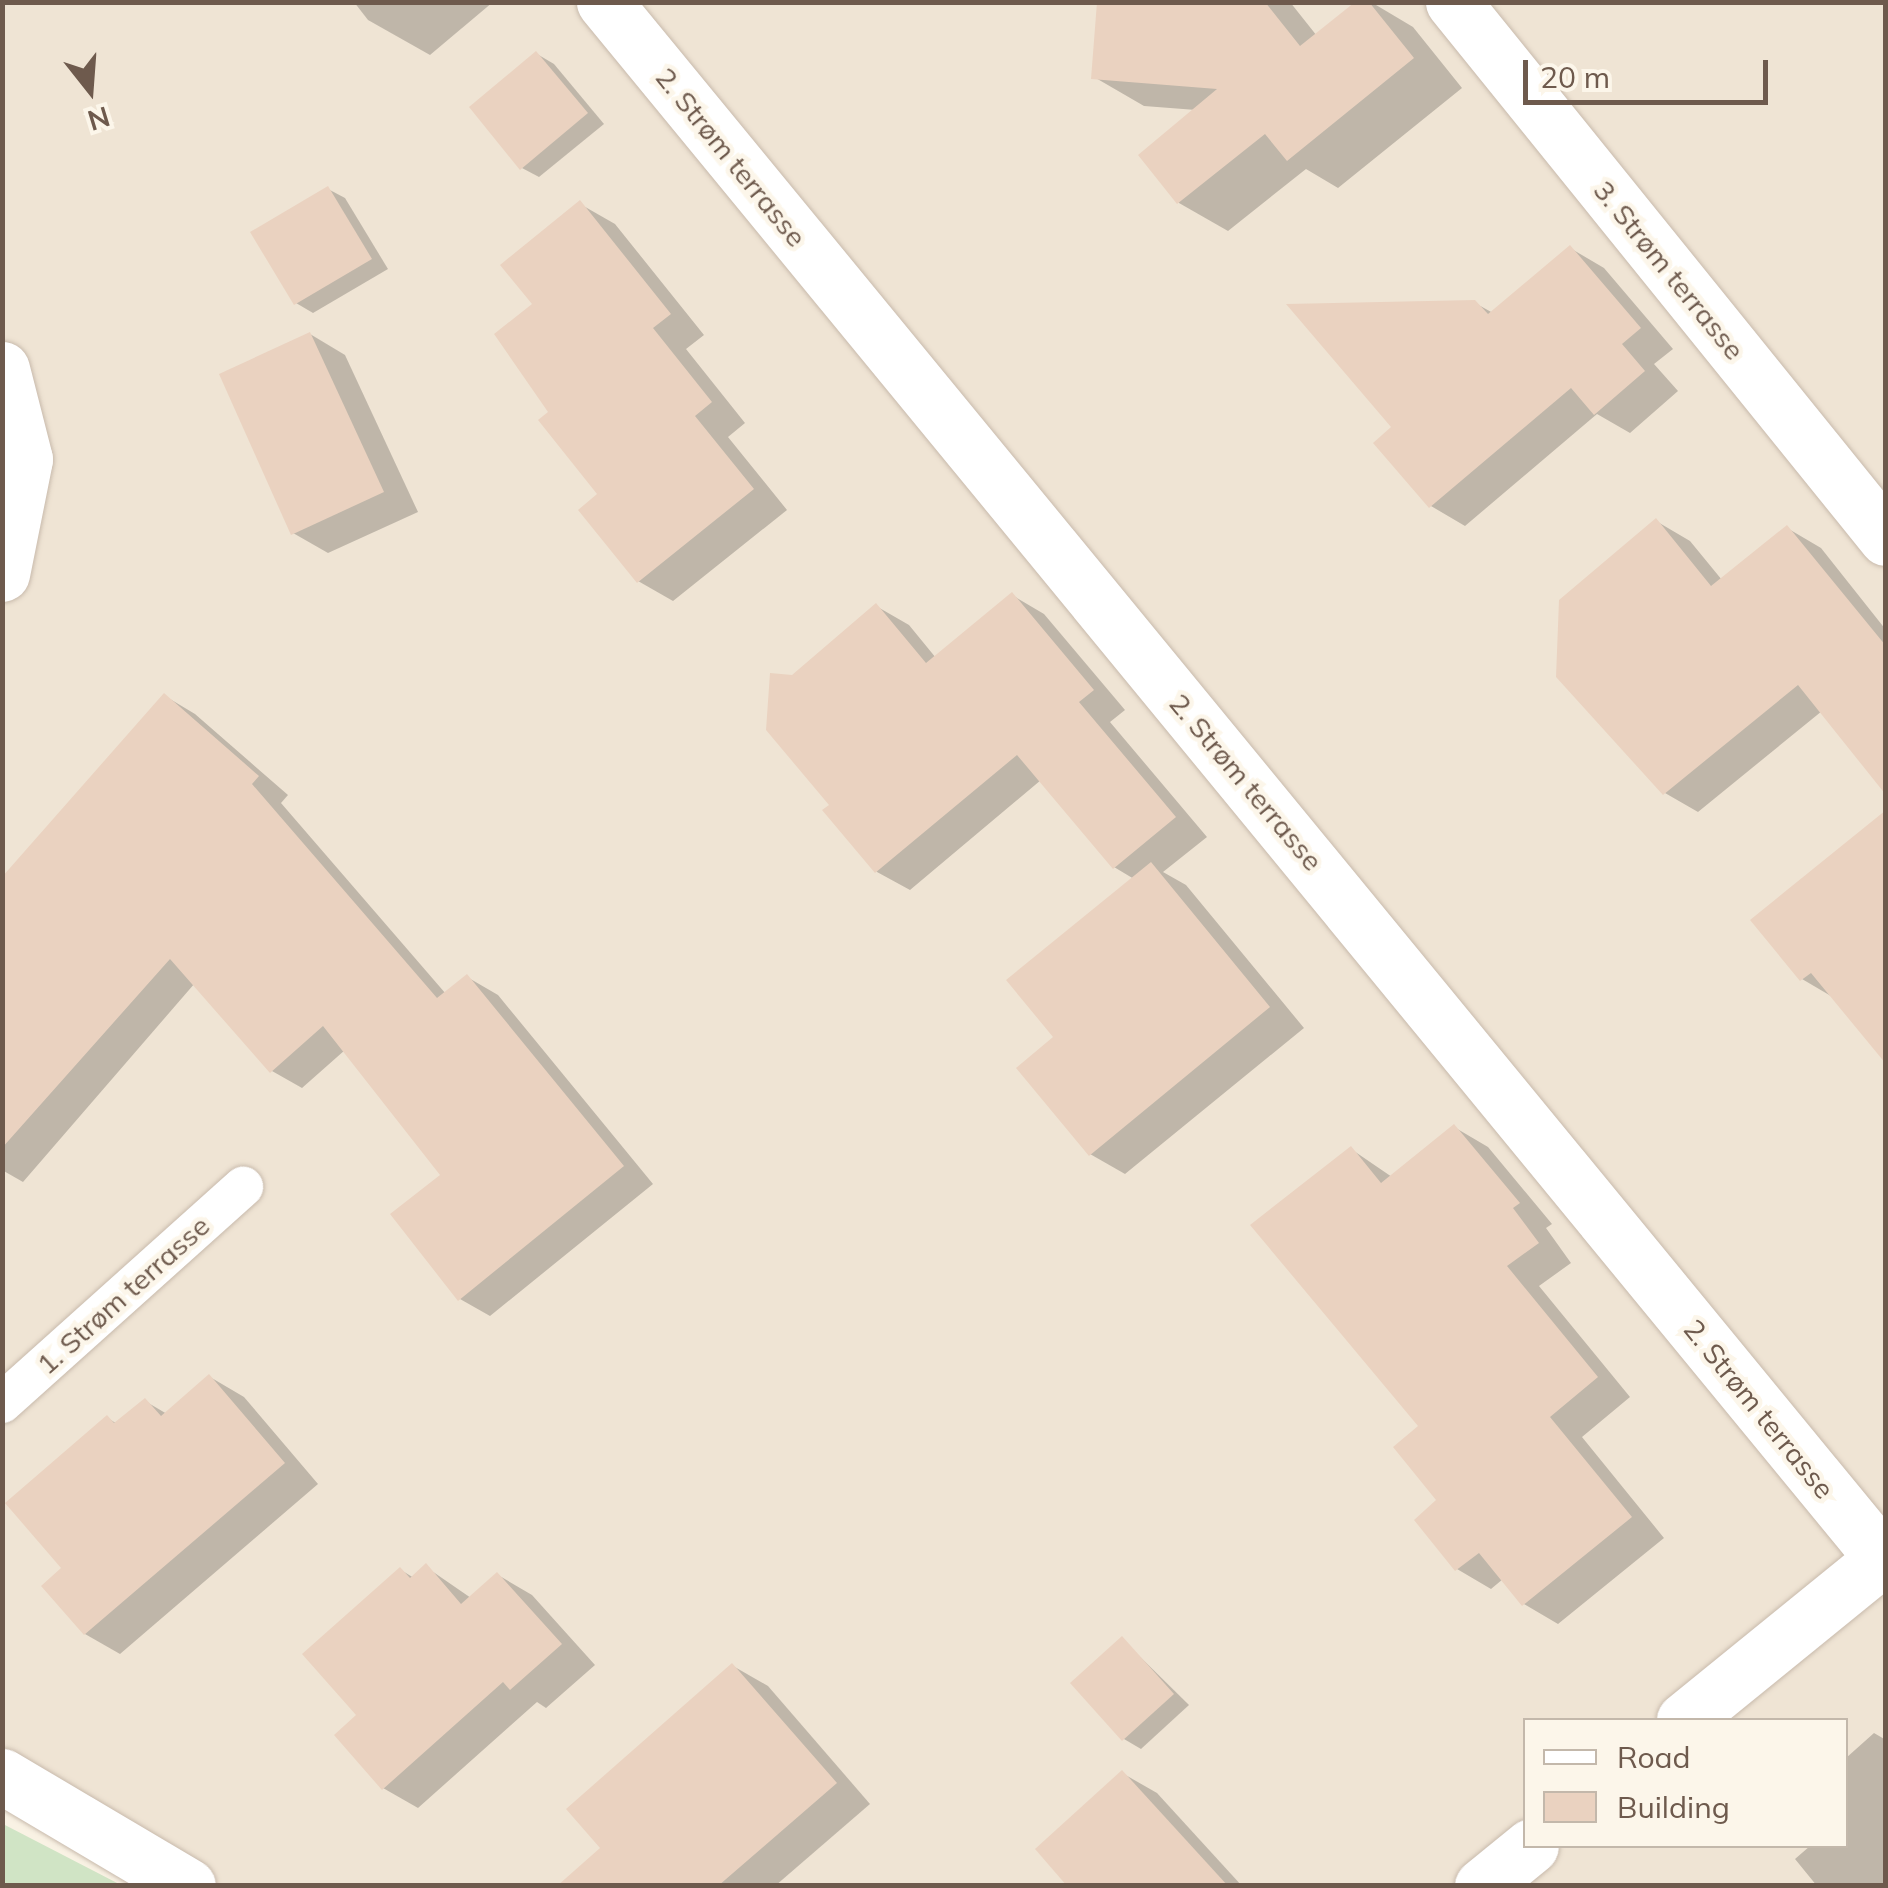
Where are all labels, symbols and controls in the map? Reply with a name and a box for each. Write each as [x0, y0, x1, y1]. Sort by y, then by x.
north arrow [40, 40, 140, 140]
scale bar [1528, 40, 1773, 102]
text: 20 m [1540, 58, 1610, 96]
street label: 2. Strøm terrasse [649, 61, 813, 253]
text: N [84, 99, 114, 139]
street label: 3. Strøm terrasse [1587, 174, 1751, 366]
street label: 2. Strøm terrasse [1162, 687, 1330, 877]
street label: 1. Strøm terrasse [30, 1209, 216, 1381]
street label: 2. Strøm terrasse [1677, 1313, 1841, 1505]
legend [1523, 1718, 1848, 1848]
text: Road [1617, 1738, 1691, 1776]
text: Building [1617, 1788, 1730, 1826]

